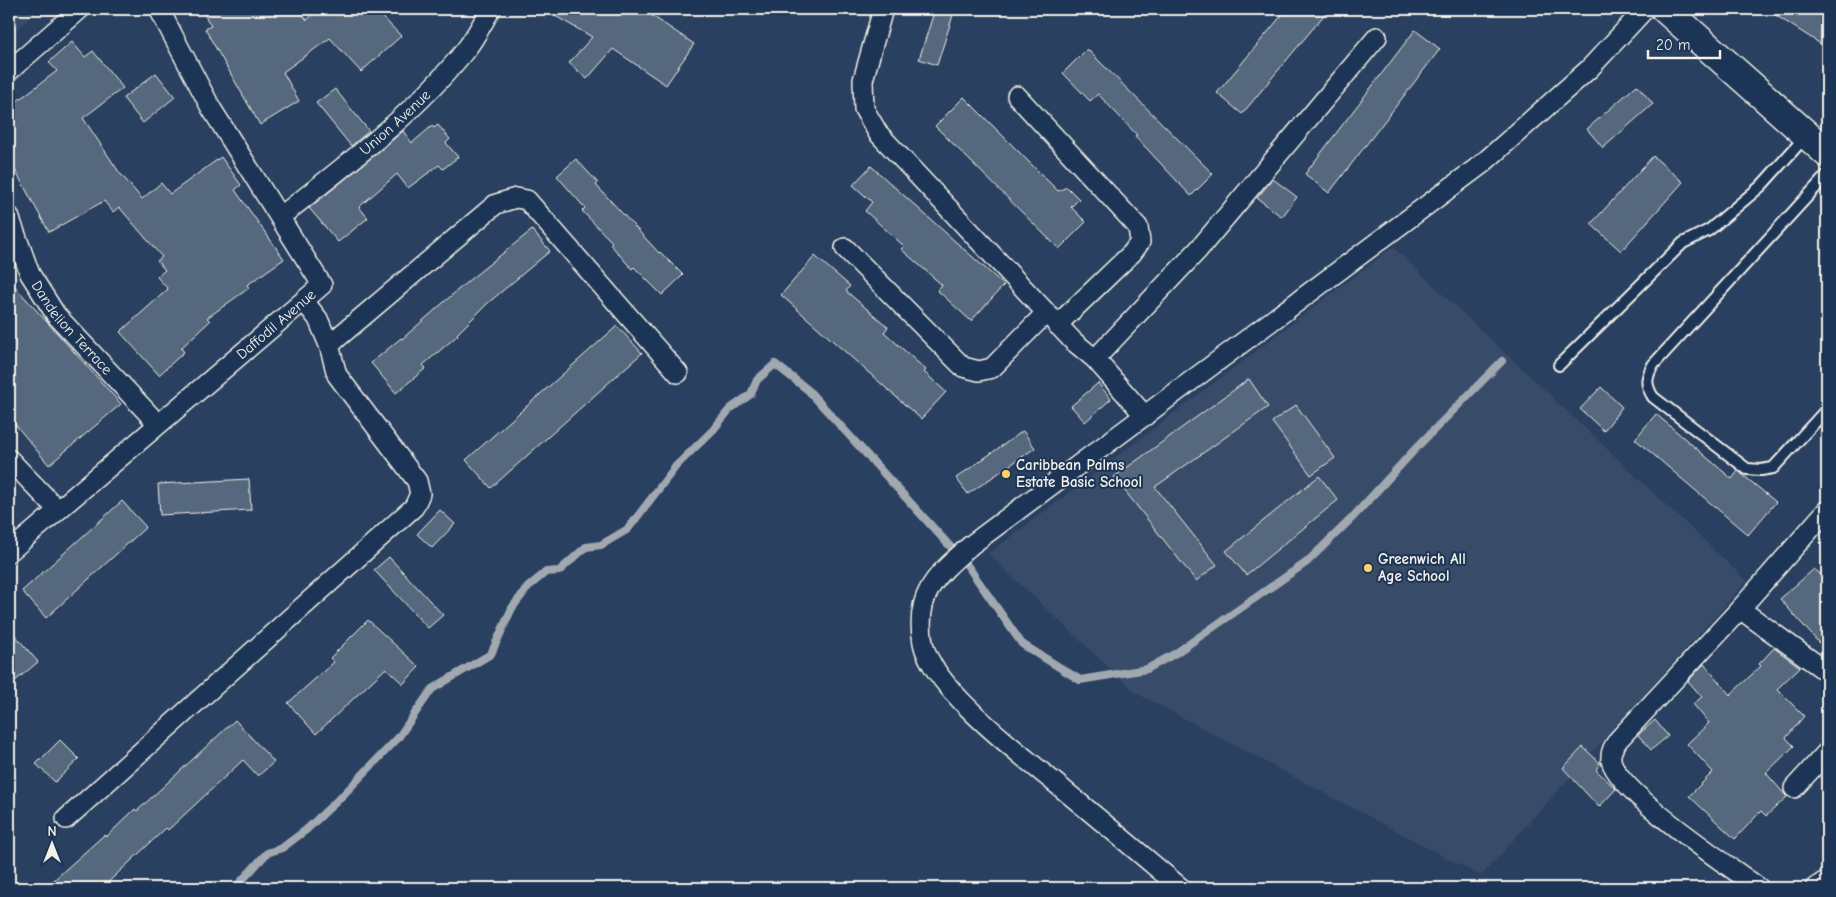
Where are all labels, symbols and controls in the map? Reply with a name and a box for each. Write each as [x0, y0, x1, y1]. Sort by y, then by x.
scale bar [1648, 28, 1721, 60]
text: 20 m [1656, 36, 1690, 54]
street label: Union Avenue [356, 86, 434, 159]
street label: Dandelion Terrace [28, 277, 116, 379]
street label: Daffodil Avenue [233, 285, 320, 363]
place label: Caribbean Palms Estate Basic School [1016, 456, 1142, 491]
marker: Caribbean Palms Estate Basic School [1000, 468, 1012, 480]
place label: Greenwich All Age School [1378, 550, 1466, 585]
marker: Greenwich All Age School [1362, 562, 1374, 574]
north arrow [28, 820, 78, 870]
text: N [47, 823, 57, 840]

